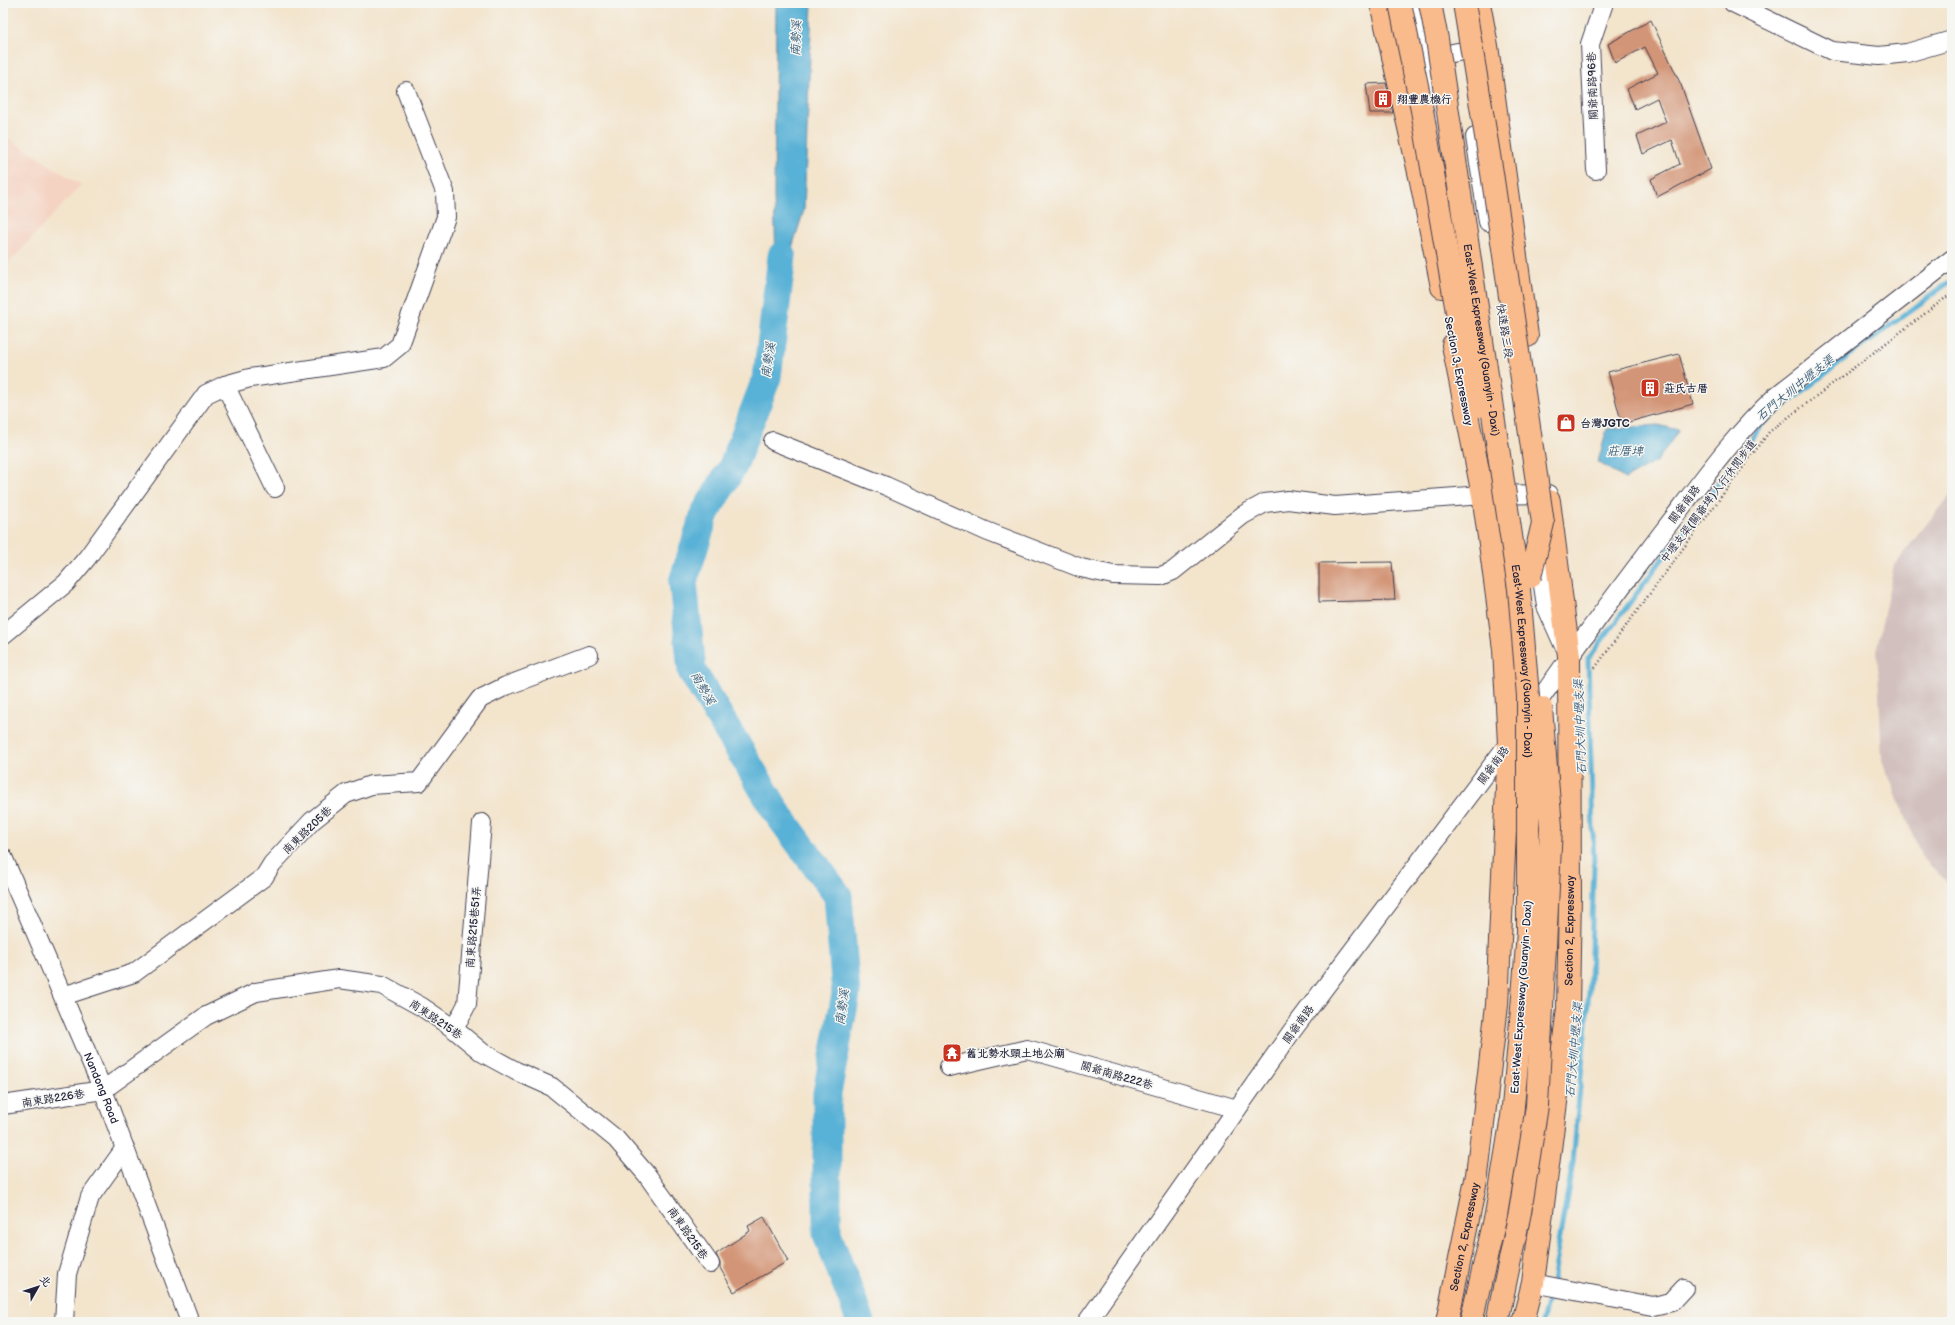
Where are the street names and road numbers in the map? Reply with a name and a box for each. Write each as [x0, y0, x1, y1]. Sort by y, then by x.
street label: 關爺南路96巷 [1585, 52, 1600, 120]
street label: East-West Expressway (Guanyin - Daxi) [1461, 243, 1502, 437]
street label: 快速路三段 [1494, 303, 1515, 359]
street label: Section 3, Expressway [1442, 316, 1475, 427]
street label: 中壢支渠(關爺埤)人行休閒步道 [1658, 437, 1759, 566]
street label: 關爺南路 [1666, 483, 1703, 526]
street label: East-West Expressway (Guanyin - Daxi) [1508, 564, 1534, 758]
street label: 關爺南路 [1475, 744, 1512, 787]
street label: 南東路205巷 [280, 804, 335, 857]
street label: Section 2, Expressway [1562, 875, 1577, 986]
street label: 南東路215巷51弄 [463, 885, 484, 969]
street label: East-West Expressway (Guanyin - Daxi) [1508, 900, 1535, 1094]
street label: 南東路215巷 [407, 997, 465, 1042]
street label: 關爺南路 [1280, 1003, 1317, 1046]
street label: Nandong Road [81, 1051, 121, 1125]
street label: 關爺南路222巷 [1079, 1059, 1154, 1092]
street label: 南東路226巷 [21, 1087, 86, 1110]
street label: Section 2, Expressway [1447, 1181, 1482, 1292]
street label: 南東路215巷 [665, 1205, 710, 1262]

